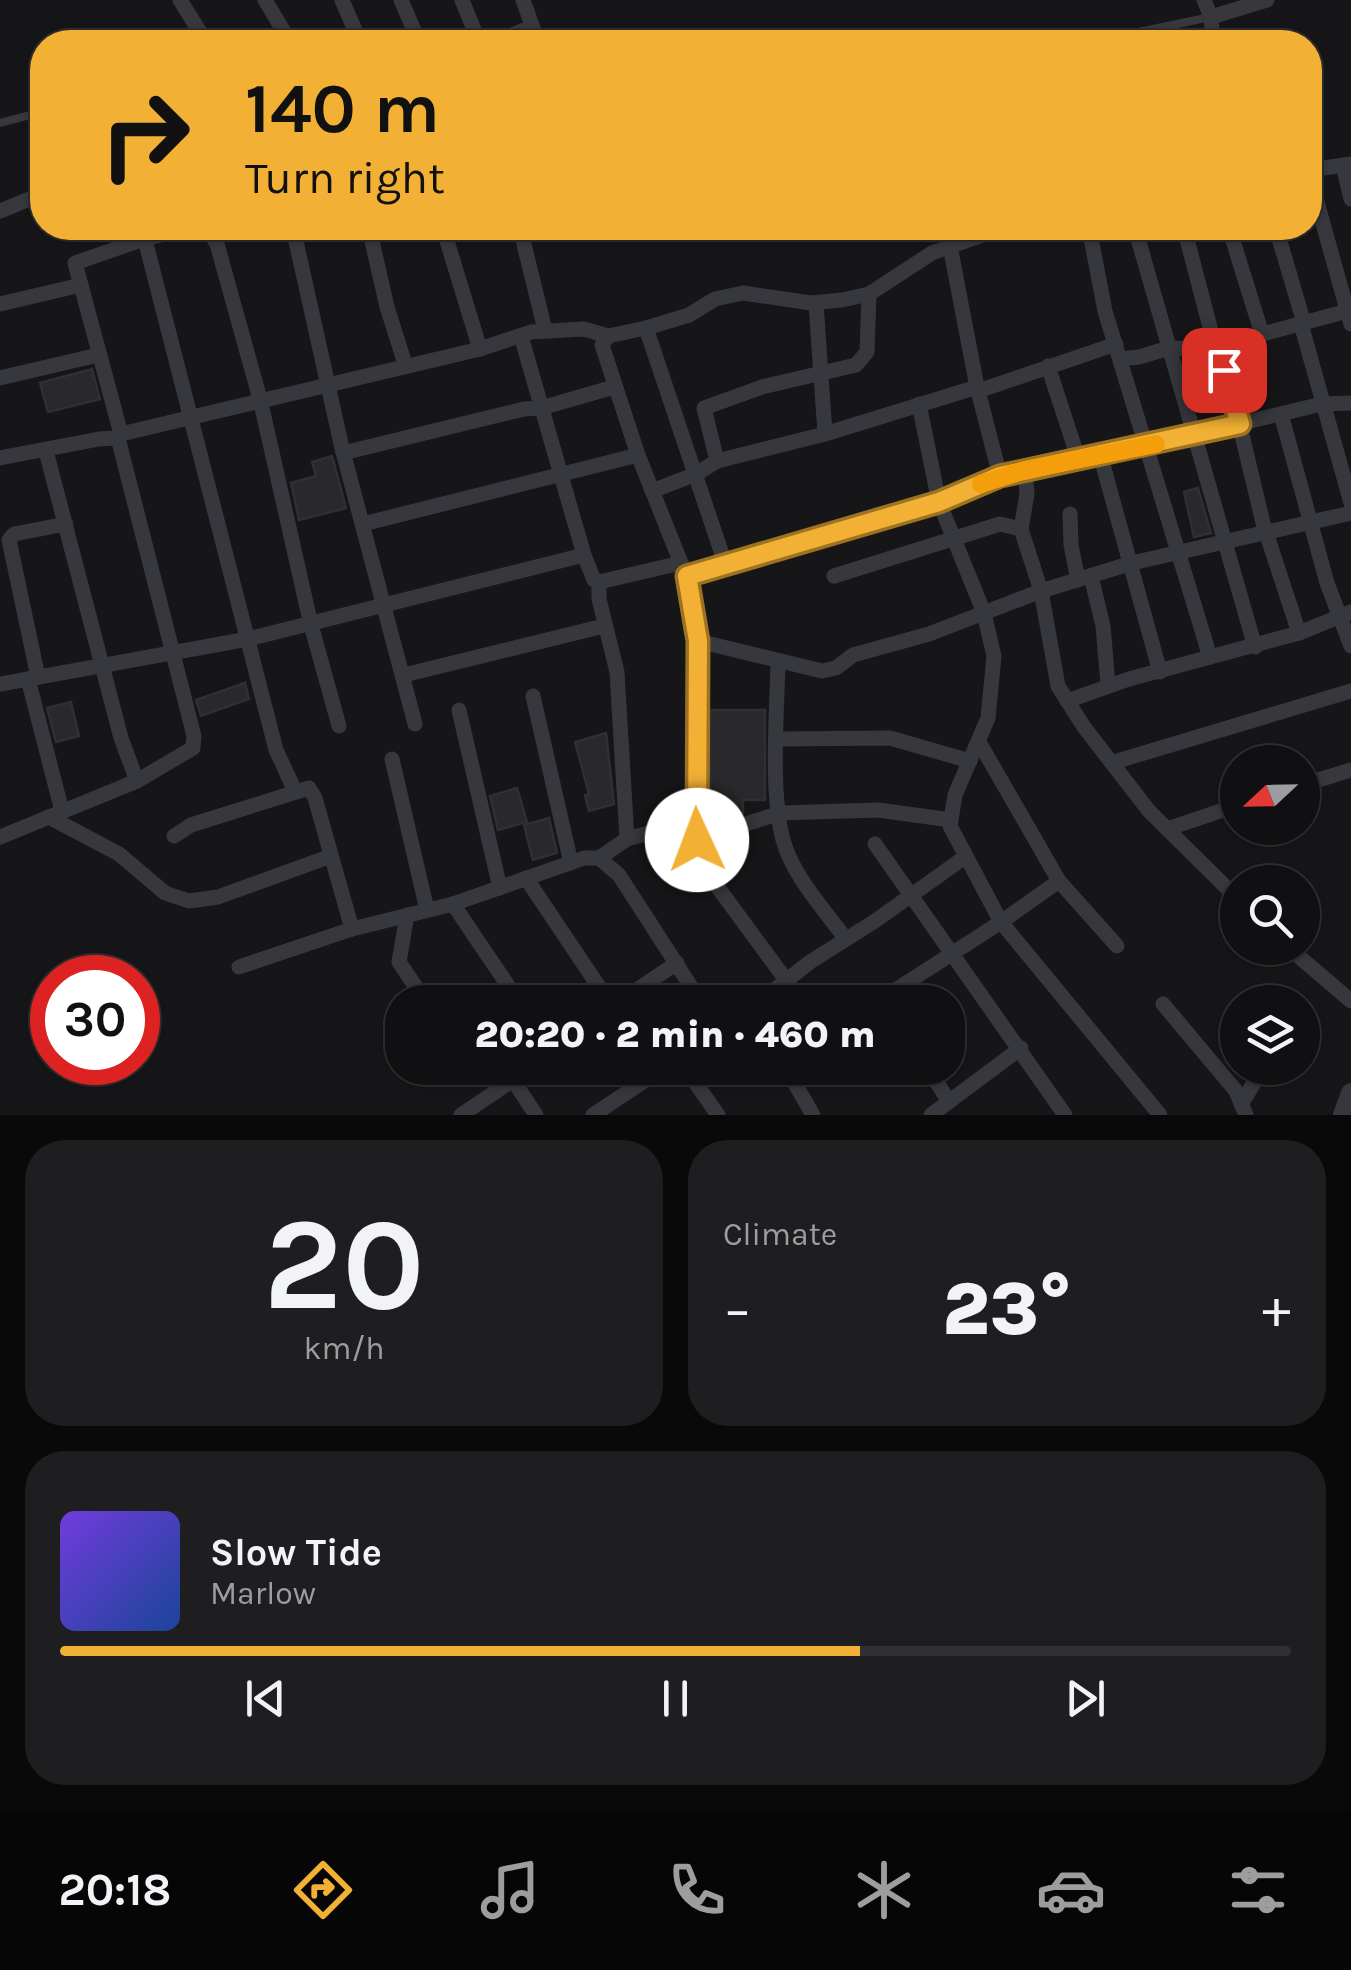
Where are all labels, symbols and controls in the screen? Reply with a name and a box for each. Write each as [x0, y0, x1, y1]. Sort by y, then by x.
text: 140 m [245, 68, 440, 150]
icon: right [80, 70, 210, 200]
text: Turn right [245, 152, 445, 204]
pin [1182, 328, 1267, 413]
icon: arrive [1197, 343, 1252, 398]
north arrow [1220, 745, 1320, 845]
map controls [1220, 745, 1320, 1085]
position arrow [645, 788, 749, 892]
button: search [1220, 865, 1320, 965]
speed limit sign: 30 [30, 955, 160, 1085]
button: layers [1220, 985, 1320, 1085]
text: 20:20 · 2 min · 460 m [474, 1012, 876, 1057]
text: 20 [264, 1189, 424, 1341]
text: Climate [723, 1216, 837, 1253]
text: 23° [942, 1265, 1072, 1353]
text: − [723, 1277, 752, 1341]
text: + [1262, 1277, 1291, 1341]
text: km/h [303, 1330, 385, 1367]
text: Slow Tide [210, 1530, 382, 1575]
text: Marlow [210, 1575, 316, 1612]
icon: previous [238, 1671, 293, 1726]
icon: pause [648, 1671, 703, 1726]
icon: next [1058, 1671, 1113, 1726]
icon: directions [288, 1855, 358, 1925]
icon: music [475, 1855, 545, 1925]
icon: phone [662, 1855, 732, 1925]
icon: climate [849, 1855, 919, 1925]
icon: car [1036, 1855, 1106, 1925]
icon: filters [1223, 1855, 1293, 1925]
text: 20:18 [58, 1864, 171, 1916]

